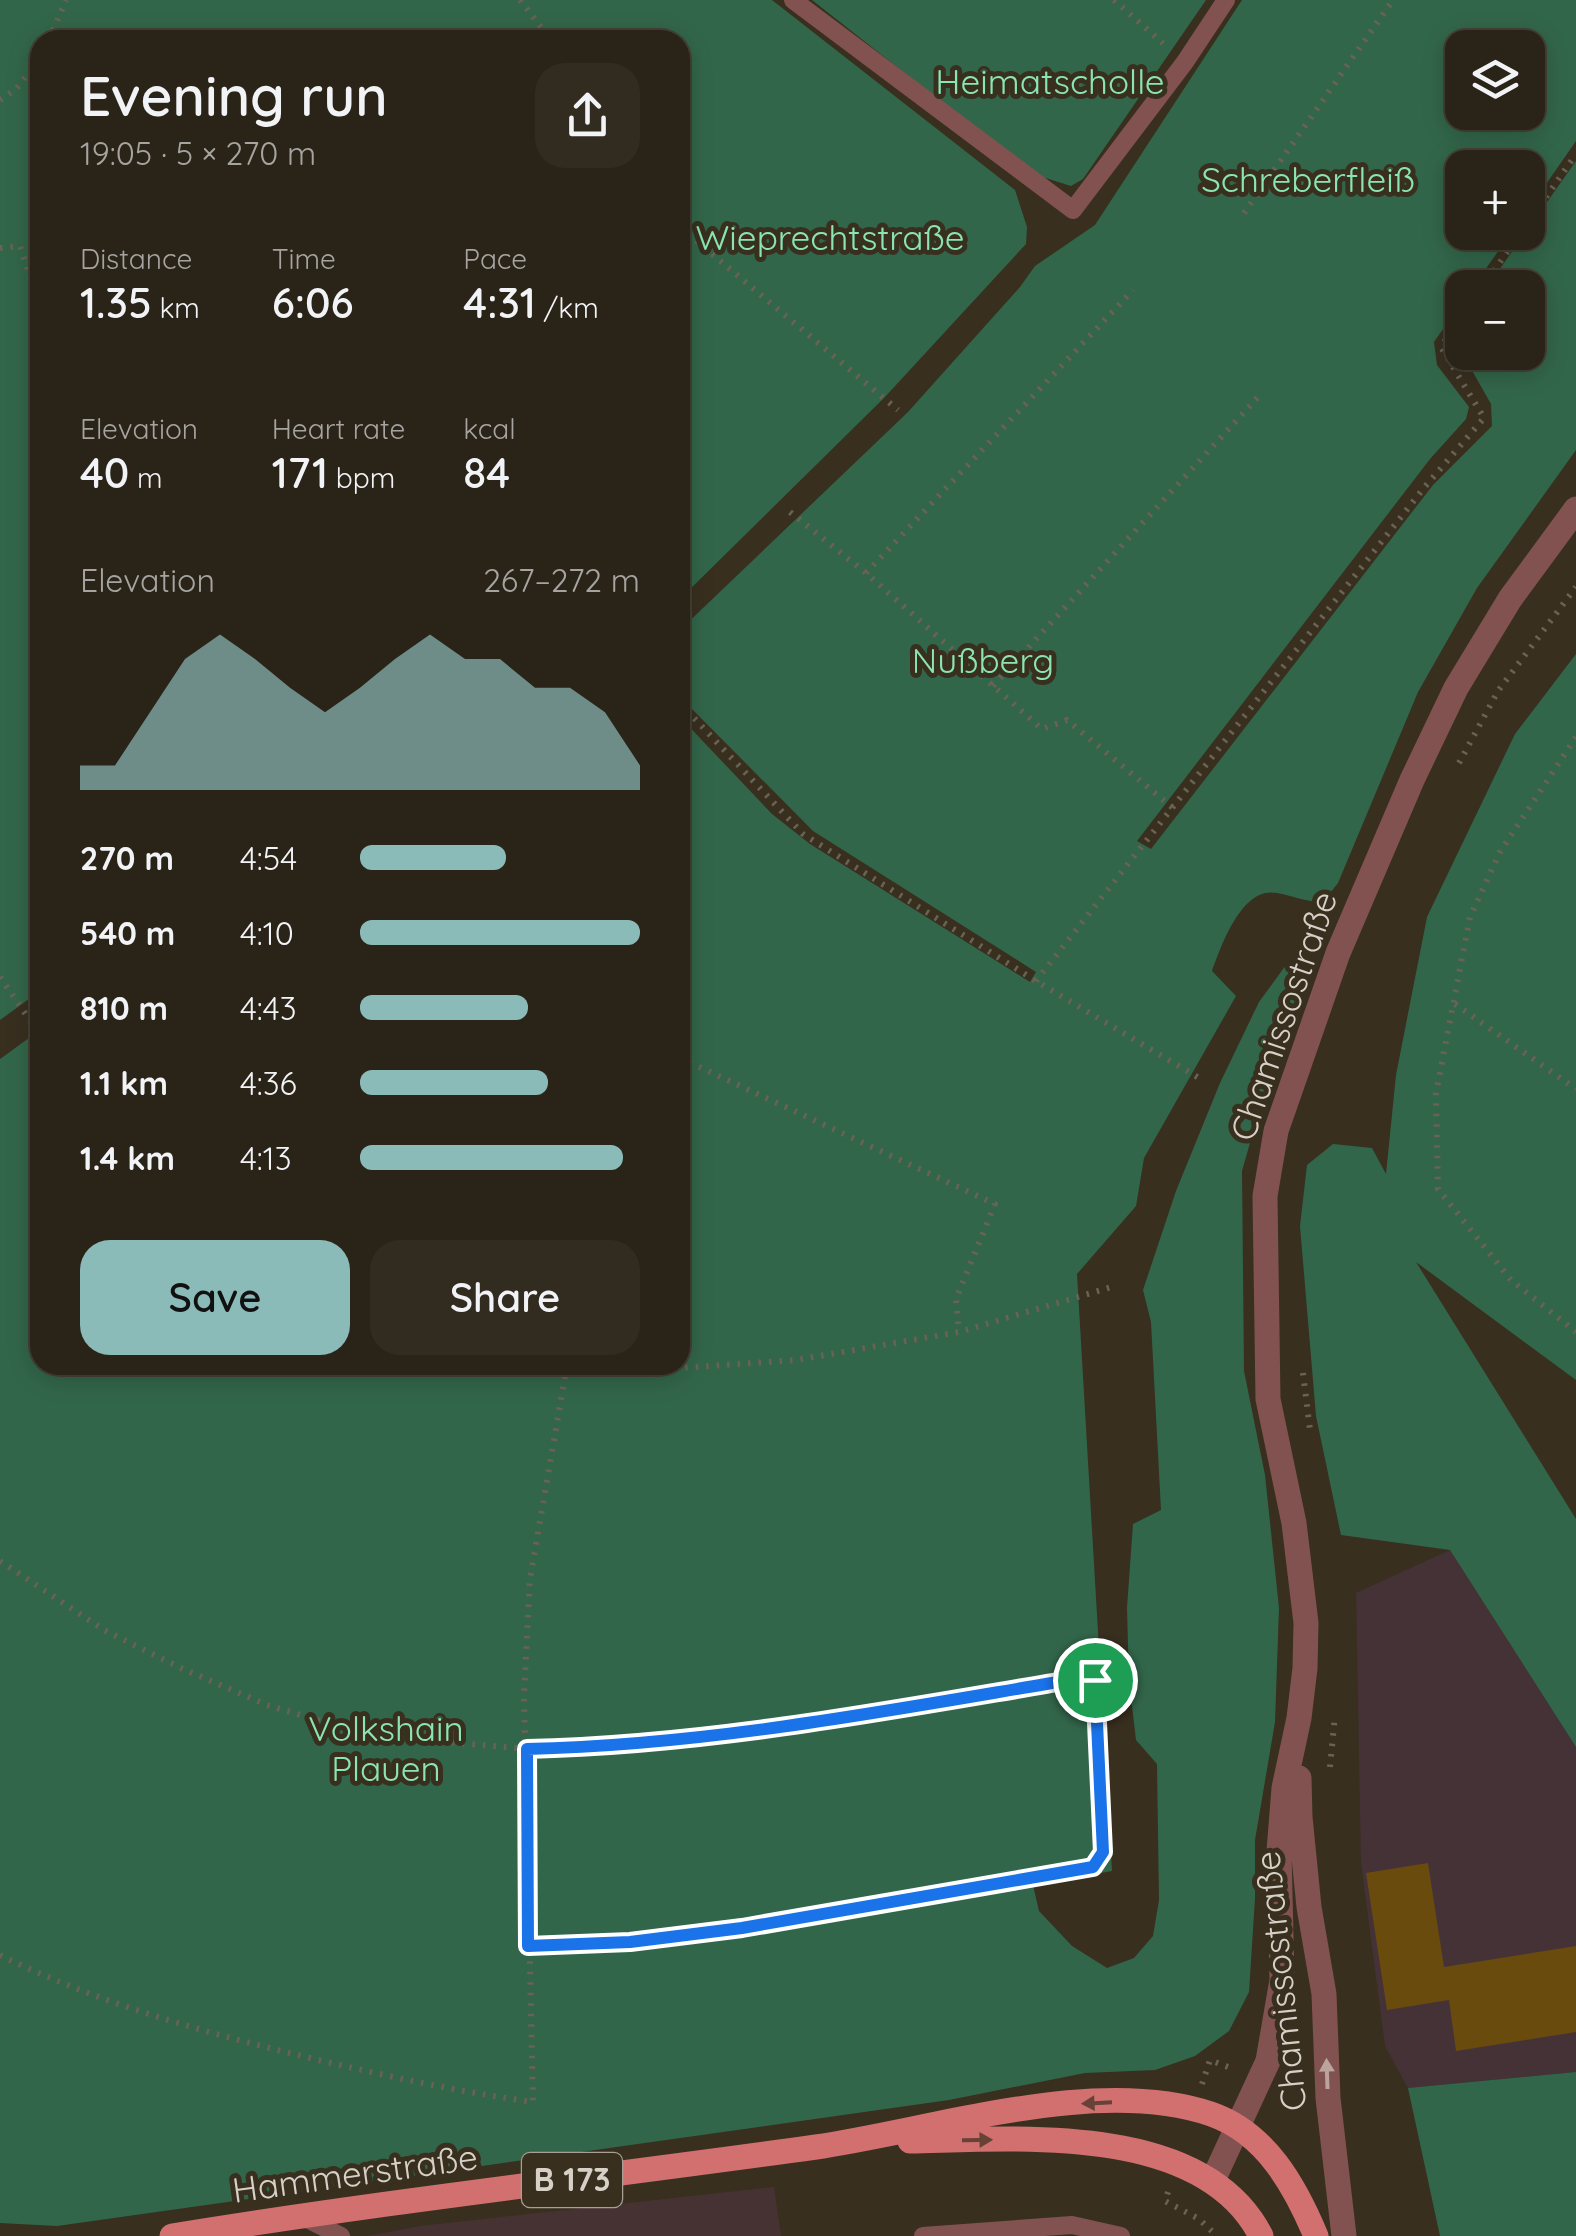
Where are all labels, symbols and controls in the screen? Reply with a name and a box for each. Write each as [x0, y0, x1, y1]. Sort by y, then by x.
map controls [1445, 30, 1545, 370]
button: layers [1445, 30, 1545, 130]
park label: Heimatscholle [935, 59, 1165, 103]
text: Evening run [80, 61, 388, 130]
button: share [535, 63, 640, 168]
text: 19:05 · 5 × 270 m [80, 133, 316, 173]
button: + [1445, 150, 1545, 250]
park label: Schreberfleiß [1201, 157, 1415, 201]
park label: Wieprechtstraße [696, 215, 964, 259]
text: Distance [80, 241, 192, 276]
text: Time [272, 241, 336, 276]
text: Pace [463, 241, 527, 276]
button: − [1445, 270, 1545, 370]
text: 1.35 [80, 276, 152, 329]
text: 6:06 [272, 276, 353, 329]
text: 4:31 [463, 276, 536, 329]
text: km [152, 290, 200, 325]
text: /km [536, 290, 599, 325]
text: Elevation [80, 411, 198, 446]
text: Heart rate [272, 411, 405, 446]
text: kcal [463, 411, 516, 446]
text: 40 [80, 446, 129, 499]
text: 171 [272, 446, 328, 499]
text: 84 [463, 446, 510, 499]
text: m [129, 460, 163, 495]
text: bpm [328, 460, 395, 495]
text: Elevation [80, 560, 215, 600]
text: 267–272 m [483, 560, 640, 600]
park label: Nußberg [912, 638, 1054, 682]
text: 270 m [80, 838, 174, 878]
text: 4:54 [240, 838, 297, 878]
street label: Chamissostraße [1220, 885, 1346, 1146]
text: 540 m [80, 913, 175, 953]
text: 4:10 [240, 913, 294, 953]
text: 810 m [80, 988, 168, 1028]
text: 4:43 [240, 988, 296, 1028]
text: 1.1 km [80, 1063, 168, 1103]
text: 4:36 [240, 1063, 297, 1103]
text: 1.4 km [80, 1138, 175, 1178]
text: 4:13 [240, 1138, 291, 1178]
button: Save [80, 1240, 350, 1355]
button: Share [370, 1240, 640, 1355]
pin [1053, 1638, 1138, 1723]
icon: arrive [1068, 1653, 1123, 1708]
park label: Volkshain Plauen [308, 1706, 464, 1790]
street label: Chamissostraße [1244, 1849, 1316, 2113]
one-way arrow [1318, 2057, 1334, 2089]
one-way arrow [1081, 2095, 1112, 2111]
one-way arrow [962, 2132, 994, 2148]
street label: Hammerstraße [229, 2134, 480, 2212]
road number: B 173 [522, 2153, 622, 2207]

